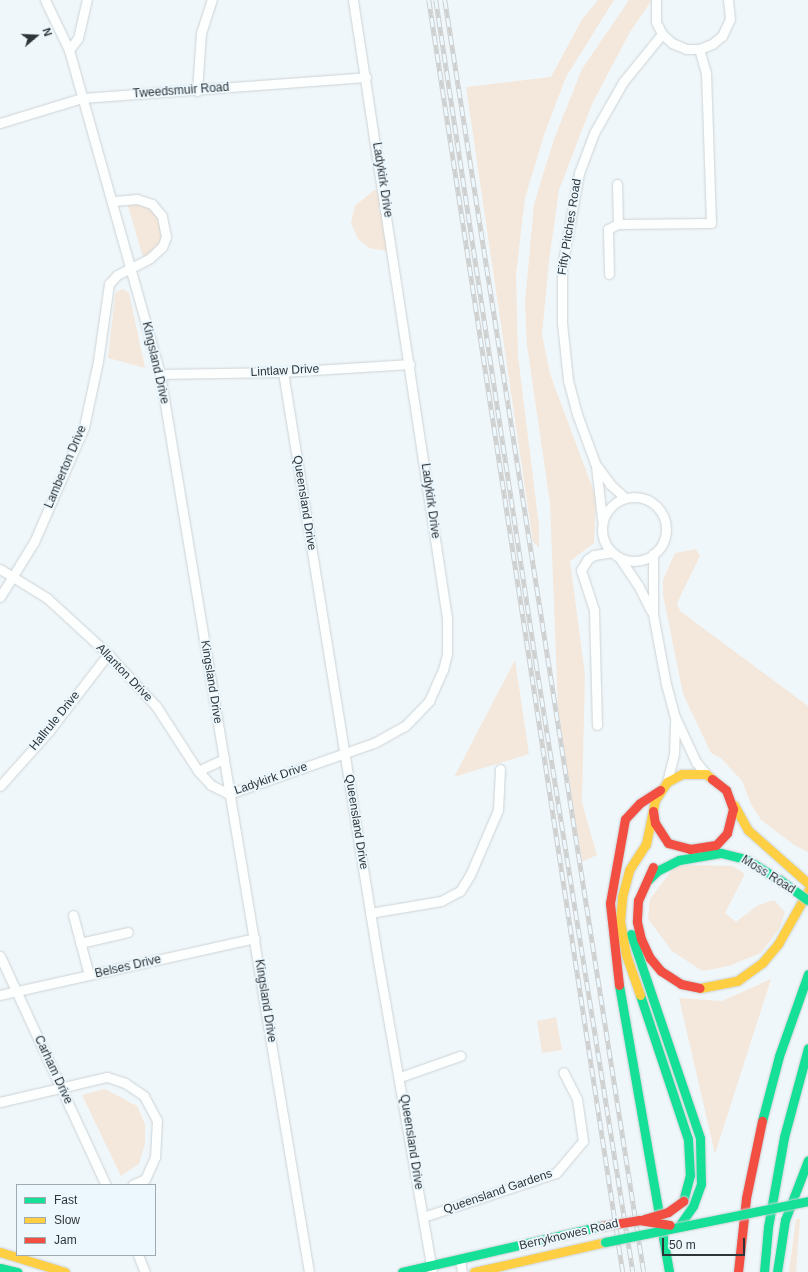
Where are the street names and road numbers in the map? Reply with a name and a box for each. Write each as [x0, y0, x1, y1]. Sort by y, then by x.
street label: Tweedsmuir Road [132, 80, 230, 102]
street label: Ladykirk Drive [369, 141, 395, 219]
street label: Fifty Pitches Road [555, 178, 585, 276]
street label: Kingsland Drive [139, 320, 171, 406]
street label: Lintlaw Drive [250, 362, 320, 380]
street label: Lamberton Drive [42, 423, 90, 511]
street label: Queensland Drive [289, 454, 319, 552]
street label: Ladykirk Drive [418, 462, 442, 540]
street label: Kingsland Drive [197, 639, 225, 725]
street label: Allanton Drive [93, 641, 155, 705]
street label: Hallrule Drive [27, 688, 83, 754]
street label: Ladykirk Drive [233, 760, 309, 798]
street label: Queensland Drive [341, 773, 371, 871]
street label: Moss Road [738, 853, 798, 897]
street label: Belses Drive [94, 952, 162, 982]
street label: Kingsland Drive [251, 958, 279, 1044]
street label: Carham Drive [31, 1033, 75, 1107]
street label: Queensland Drive [396, 1093, 426, 1191]
street label: Queensland Gardens [442, 1167, 554, 1217]
street label: Berryknowes Road [518, 1217, 620, 1253]

